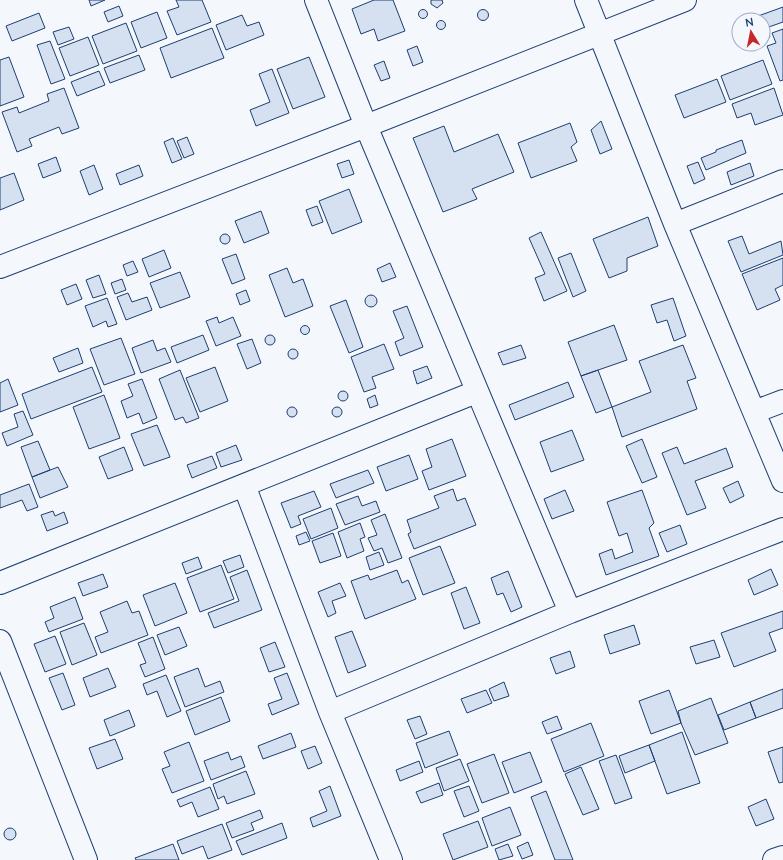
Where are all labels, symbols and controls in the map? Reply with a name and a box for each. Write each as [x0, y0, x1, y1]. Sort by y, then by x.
north arrow [731, 12, 771, 52]
text: N [744, 15, 755, 31]

